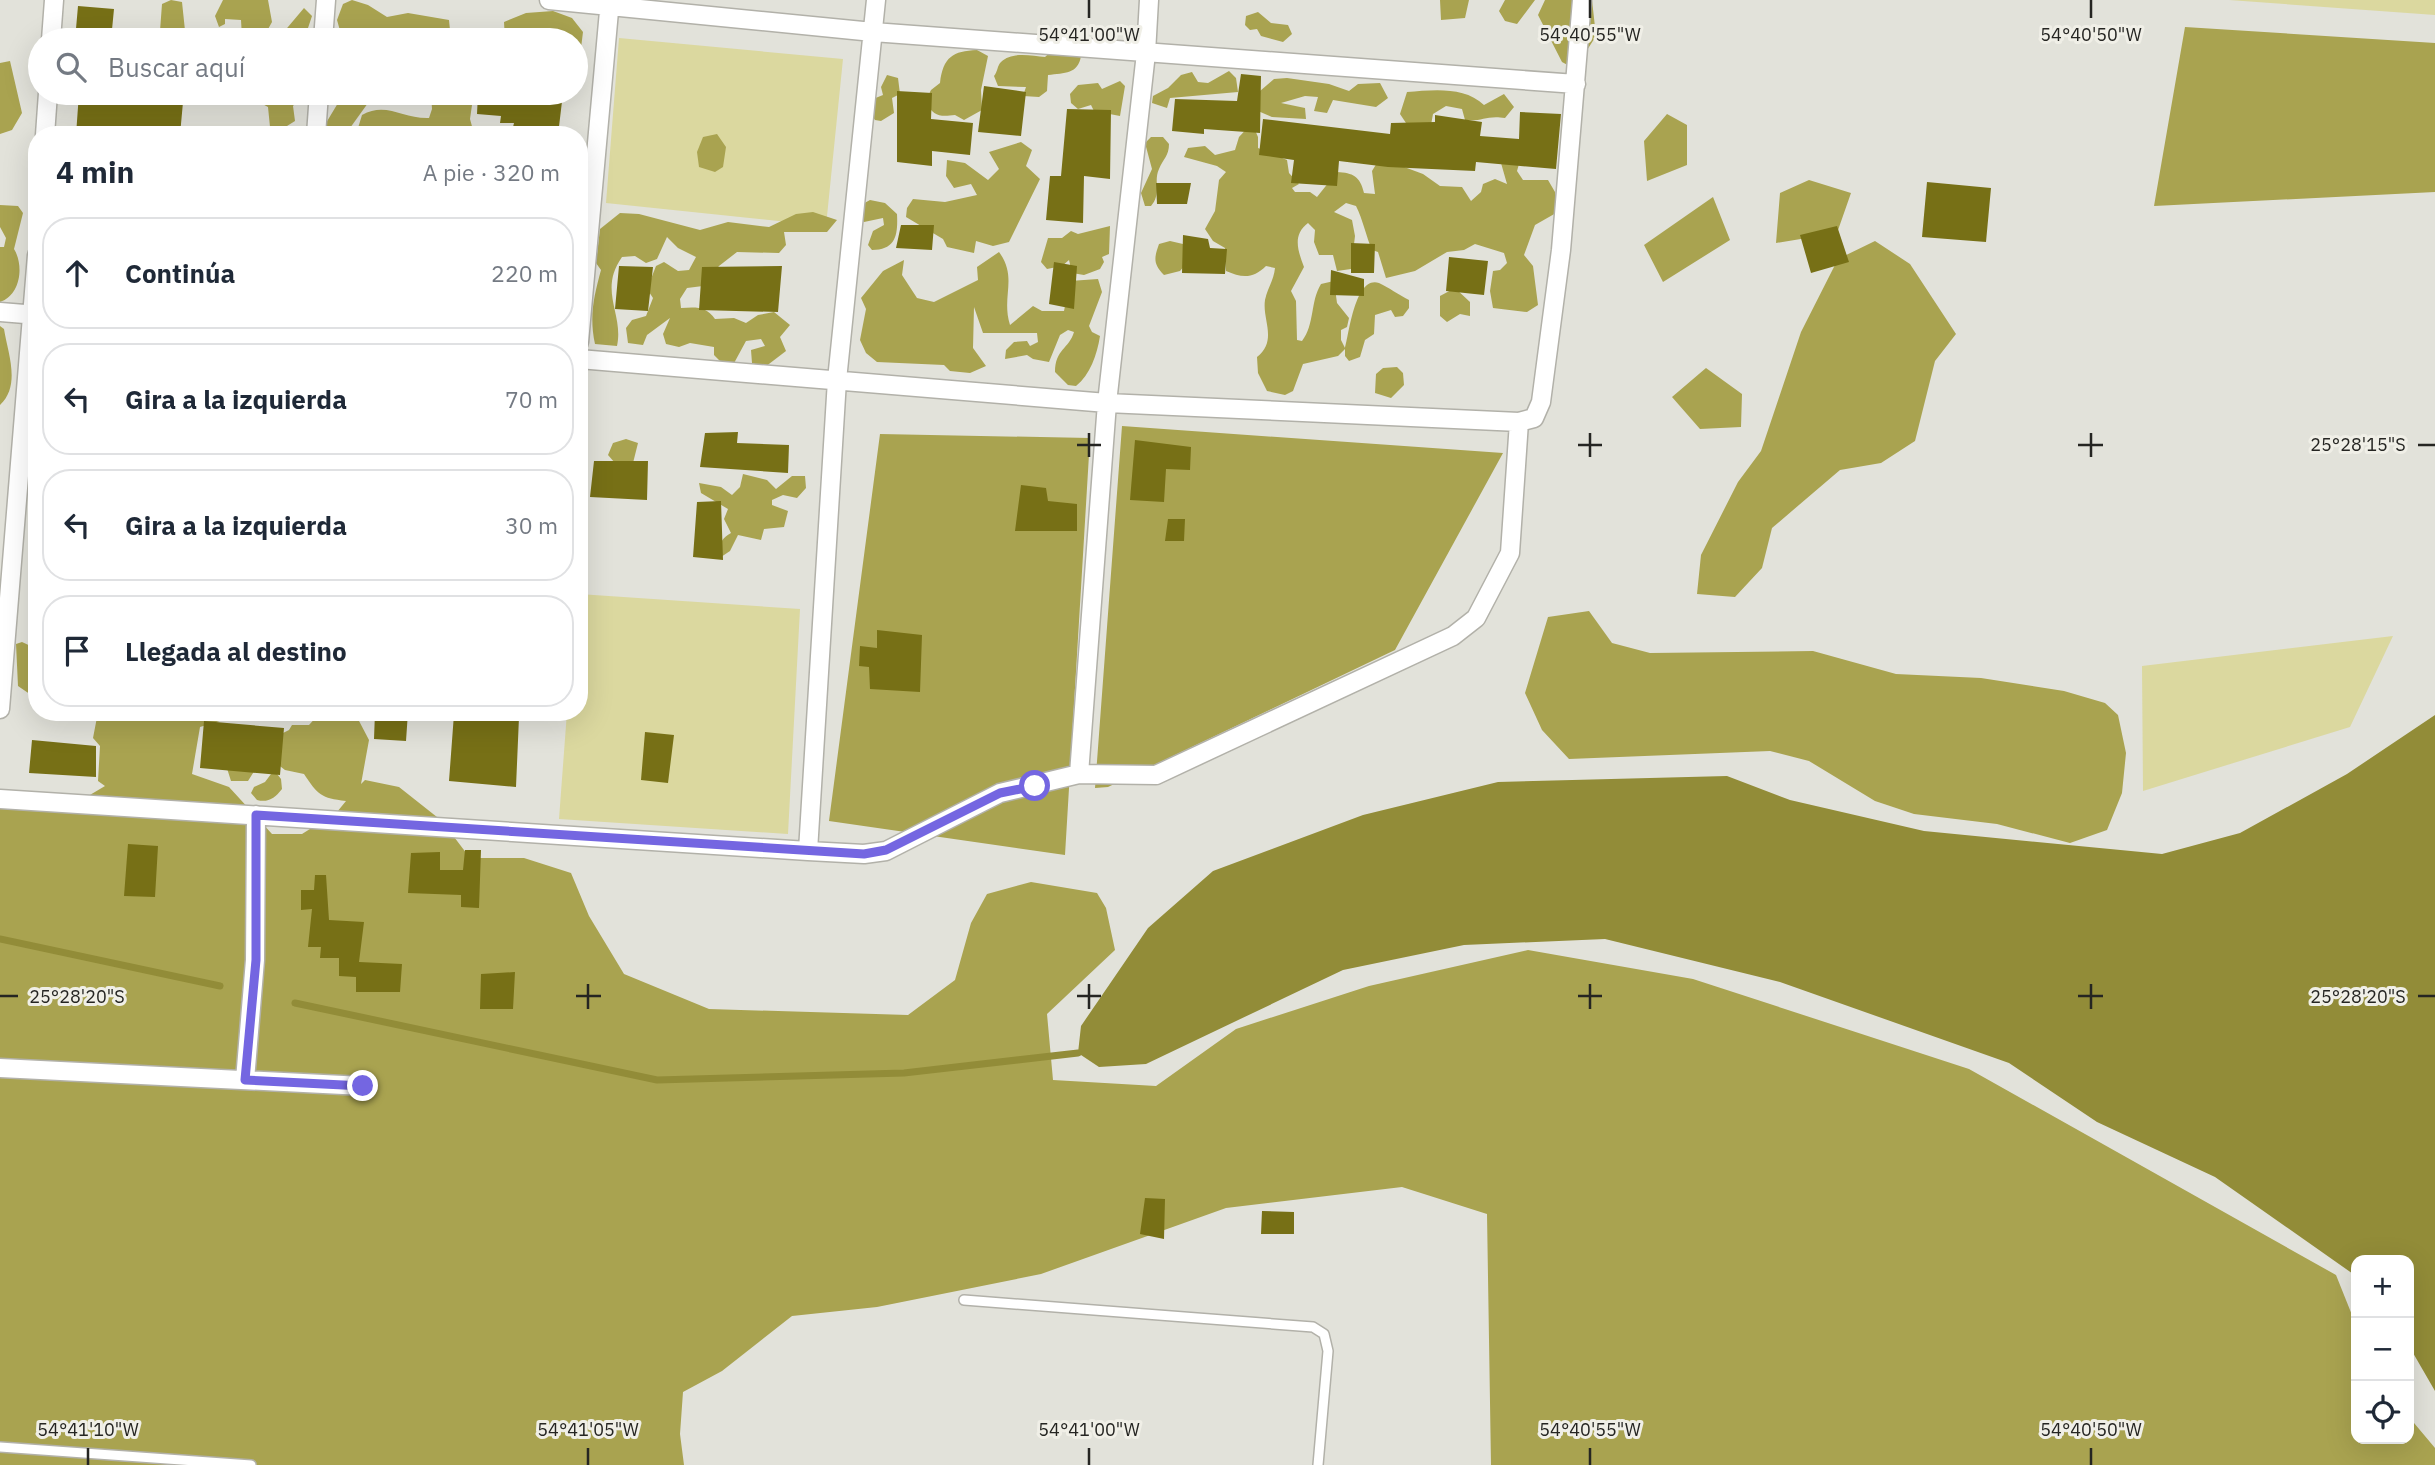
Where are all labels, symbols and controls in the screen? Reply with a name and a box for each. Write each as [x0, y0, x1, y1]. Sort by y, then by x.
text: 54°41'00"W [1038, 23, 1140, 46]
text: 54°40'55"W [1539, 23, 1641, 46]
text: 54°40'50"W [2040, 23, 2142, 46]
search box [28, 28, 588, 105]
icon: search [52, 48, 90, 86]
text: Buscar aquí [108, 50, 245, 84]
text: 4 min [56, 152, 134, 191]
text: A pie · 320 m [423, 157, 560, 187]
icon: ahead [58, 254, 96, 292]
text: Continúa [125, 256, 235, 290]
text: 220 m [491, 258, 558, 288]
icon: left [58, 380, 96, 418]
text: Gira a la izquierda [125, 382, 347, 416]
text: 70 m [505, 384, 558, 414]
text: 25°28'15"S [2310, 433, 2406, 456]
icon: left [58, 506, 96, 544]
text: Gira a la izquierda [125, 508, 347, 542]
text: 30 m [505, 510, 558, 540]
icon: arrive [58, 632, 96, 670]
text: Llegada al destino [125, 634, 347, 668]
route start [1019, 770, 1050, 801]
text: 25°28'20"S [29, 985, 125, 1008]
text: 25°28'20"S [2310, 985, 2406, 1008]
route end [347, 1070, 378, 1101]
map controls [2351, 1255, 2414, 1444]
button: + [2351, 1255, 2414, 1318]
button: − [2351, 1318, 2414, 1381]
button: locate [2351, 1381, 2414, 1444]
text: 54°41'10"W [37, 1418, 139, 1441]
text: 54°41'05"W [537, 1418, 639, 1441]
text: 54°41'00"W [1038, 1418, 1140, 1441]
text: 54°40'55"W [1539, 1418, 1641, 1441]
text: 54°40'50"W [2040, 1418, 2142, 1441]

